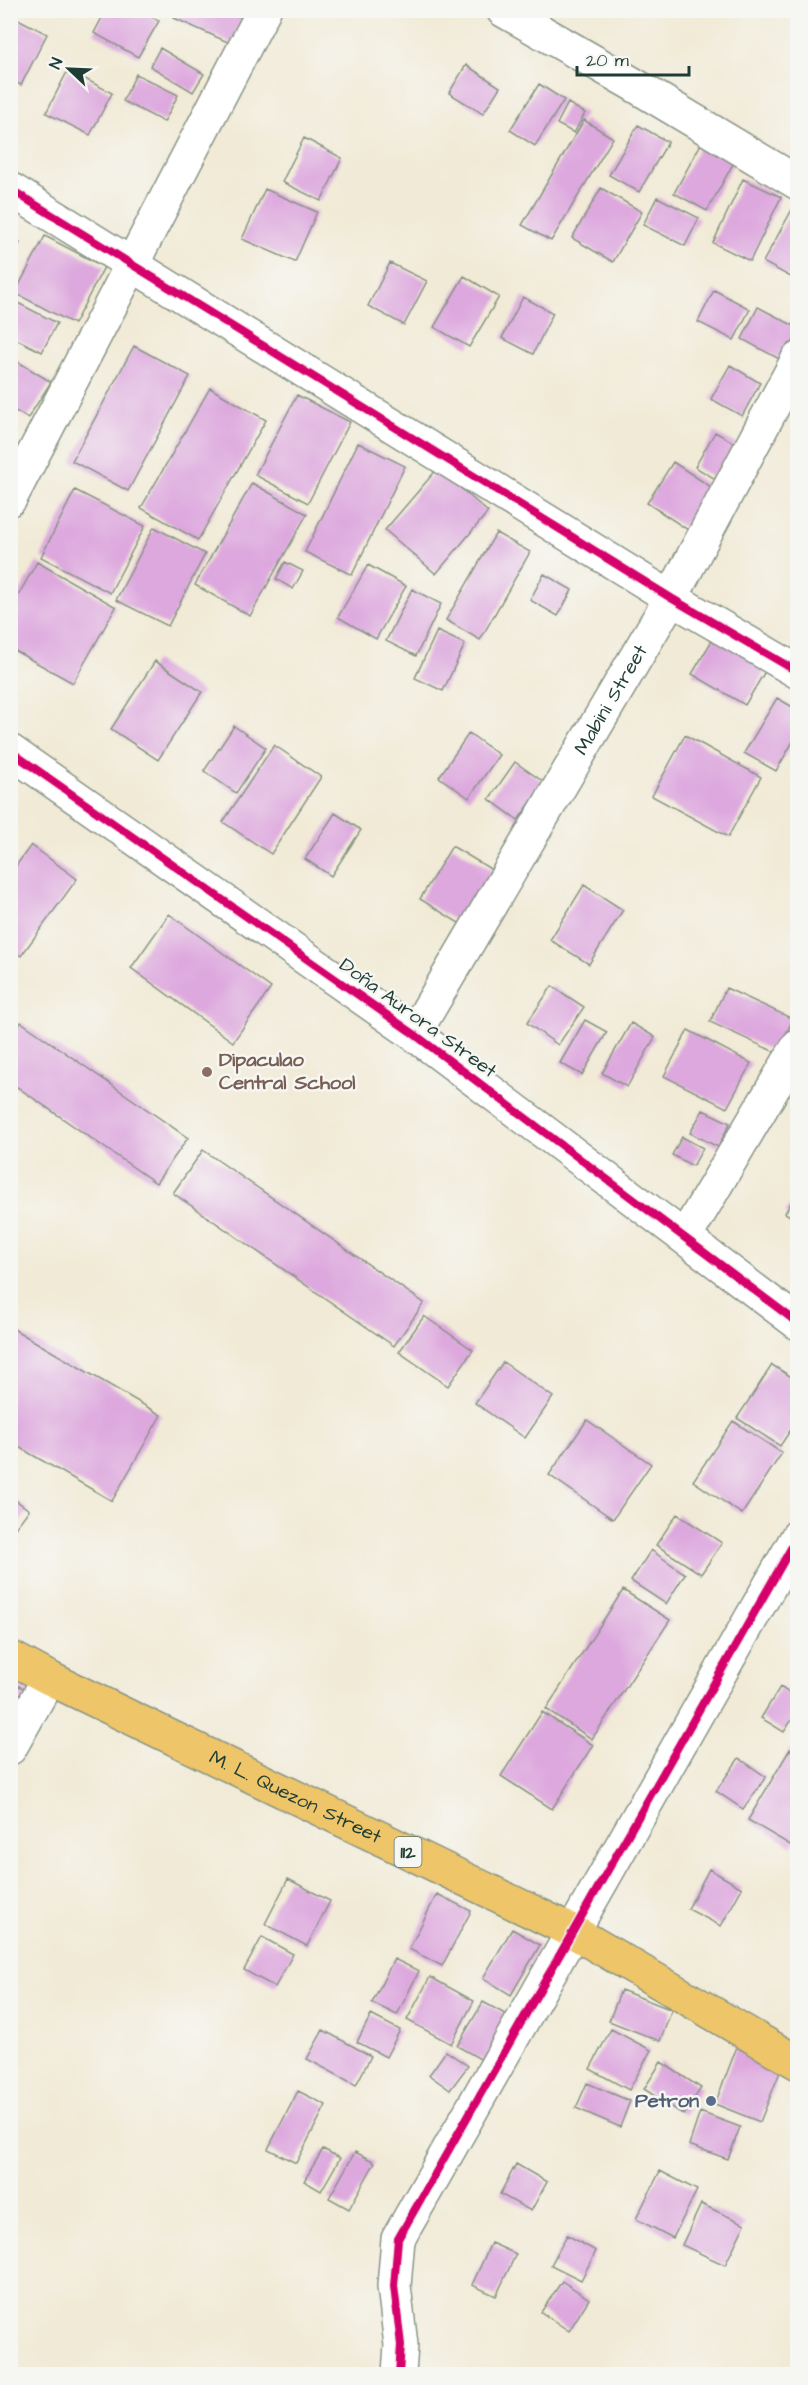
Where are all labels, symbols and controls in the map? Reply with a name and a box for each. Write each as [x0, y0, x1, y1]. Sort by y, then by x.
north arrow [39, 39, 99, 99]
scale bar [577, 39, 690, 77]
text: 20 m [586, 48, 629, 73]
text: N [44, 55, 68, 72]
street label: Mabini Street [568, 639, 655, 760]
street label: Doña Aurora Street [333, 951, 503, 1085]
place label: Dipaculao Central School [219, 1046, 355, 1097]
marker: Dipaculao Central School [200, 1065, 214, 1079]
street label: M. L. Quezon Street [205, 1744, 386, 1851]
road number: 112 [394, 1837, 422, 1867]
place label: Petron [635, 2087, 699, 2115]
marker: Petron [704, 2094, 718, 2108]

